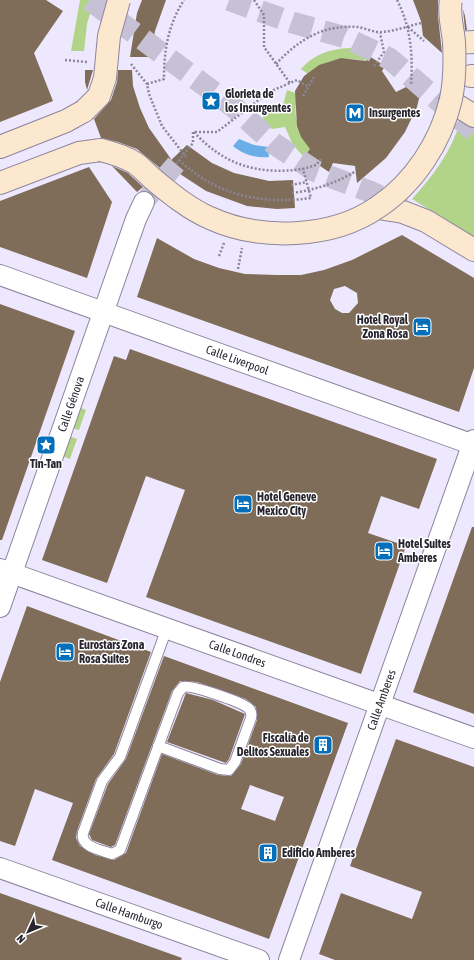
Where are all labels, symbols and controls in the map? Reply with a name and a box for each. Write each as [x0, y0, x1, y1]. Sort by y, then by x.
place label: Glorieta de los Insurgentes [225, 87, 292, 115]
place icon: Glorieta de los Insurgentes [200, 90, 222, 112]
metro station icon: Insurgentes [344, 102, 366, 124]
place label: Insurgentes [369, 106, 421, 120]
place label: Hotel Royal Zona Rosa [357, 313, 409, 341]
hotel icon: Hotel Royal Zona Rosa [411, 316, 433, 338]
street label: Calle Liverpool [204, 342, 271, 378]
street label: Calle Génova [55, 374, 87, 434]
place icon: Tin-Tan [35, 434, 57, 456]
place label: Tin-Tan [30, 457, 62, 471]
place label: Hotel Geneve Mexico City [257, 490, 317, 518]
hotel icon: Hotel Geneve Mexico City [232, 493, 254, 515]
place label: Hotel Suites Amberes [397, 537, 452, 565]
hotel icon: Hotel Suites Amberes [373, 540, 395, 562]
street label: Calle Londres [207, 637, 268, 670]
place label: Eurostars Zona Rosa Suites [79, 638, 145, 666]
hotel icon: Eurostars Zona Rosa Suites [54, 641, 76, 663]
street label: Calle Amberes [364, 668, 399, 732]
place label: Fiscalía de Delitos Sexuales [237, 731, 310, 759]
building icon: Fiscalía de Delitos Sexuales [312, 734, 334, 756]
building icon: Edificio Amberes [257, 842, 279, 864]
place label: Edificio Amberes [282, 846, 356, 860]
street label: Calle Hamburgo [93, 895, 165, 932]
north arrow [8, 912, 48, 952]
text: N [14, 932, 27, 945]

